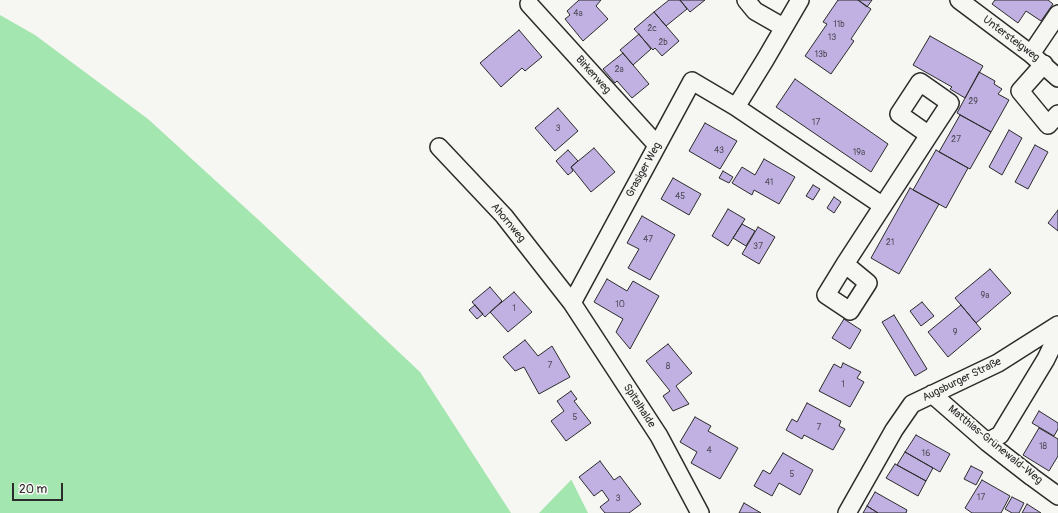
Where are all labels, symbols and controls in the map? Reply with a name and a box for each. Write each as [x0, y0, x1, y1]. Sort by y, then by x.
house number: 4a [573, 9, 583, 19]
street label: Untersteigweg [980, 13, 1042, 65]
house number: 11b [833, 20, 845, 30]
house number: 2c [647, 24, 657, 34]
house number: 13 [828, 33, 836, 43]
house number: 2b [658, 38, 668, 48]
house number: 13b [815, 50, 827, 60]
street label: Birkenweg [573, 53, 613, 97]
house number: 2a [614, 65, 624, 75]
house number: 29 [968, 97, 978, 107]
house number: 17 [812, 118, 820, 128]
house number: 3 [555, 124, 561, 134]
house number: 27 [951, 135, 961, 145]
street label: Grasiger Weg [623, 140, 665, 200]
house number: 43 [714, 146, 724, 156]
house number: 19a [853, 148, 865, 158]
house number: 41 [765, 178, 773, 188]
house number: 45 [675, 192, 685, 202]
street label: Ahornweg [488, 201, 528, 245]
house number: 47 [643, 235, 653, 245]
house number: 21 [886, 238, 894, 248]
house number: 37 [753, 242, 763, 252]
house number: 9a [981, 291, 989, 301]
house number: 10 [615, 300, 625, 310]
house number: 1 [512, 304, 516, 314]
house number: 9 [953, 328, 957, 338]
street label: Augsburger Straße [920, 355, 1004, 405]
house number: 7 [548, 361, 552, 371]
house number: 8 [666, 362, 670, 372]
house number: 1 [841, 380, 845, 390]
street label: Spitalhalde [620, 382, 658, 430]
street label: Matthias-Grünewald-Weg [945, 403, 1045, 487]
house number: 5 [573, 413, 577, 423]
house number: 7 [817, 423, 821, 433]
house number: 18 [1039, 442, 1047, 452]
house number: 4 [706, 446, 712, 456]
house number: 16 [922, 449, 930, 459]
house number: 5 [790, 470, 794, 480]
scale bar [14, 475, 65, 501]
text: 20 m [19, 482, 47, 497]
house number: 17 [977, 493, 985, 503]
house number: 3 [615, 494, 621, 504]

